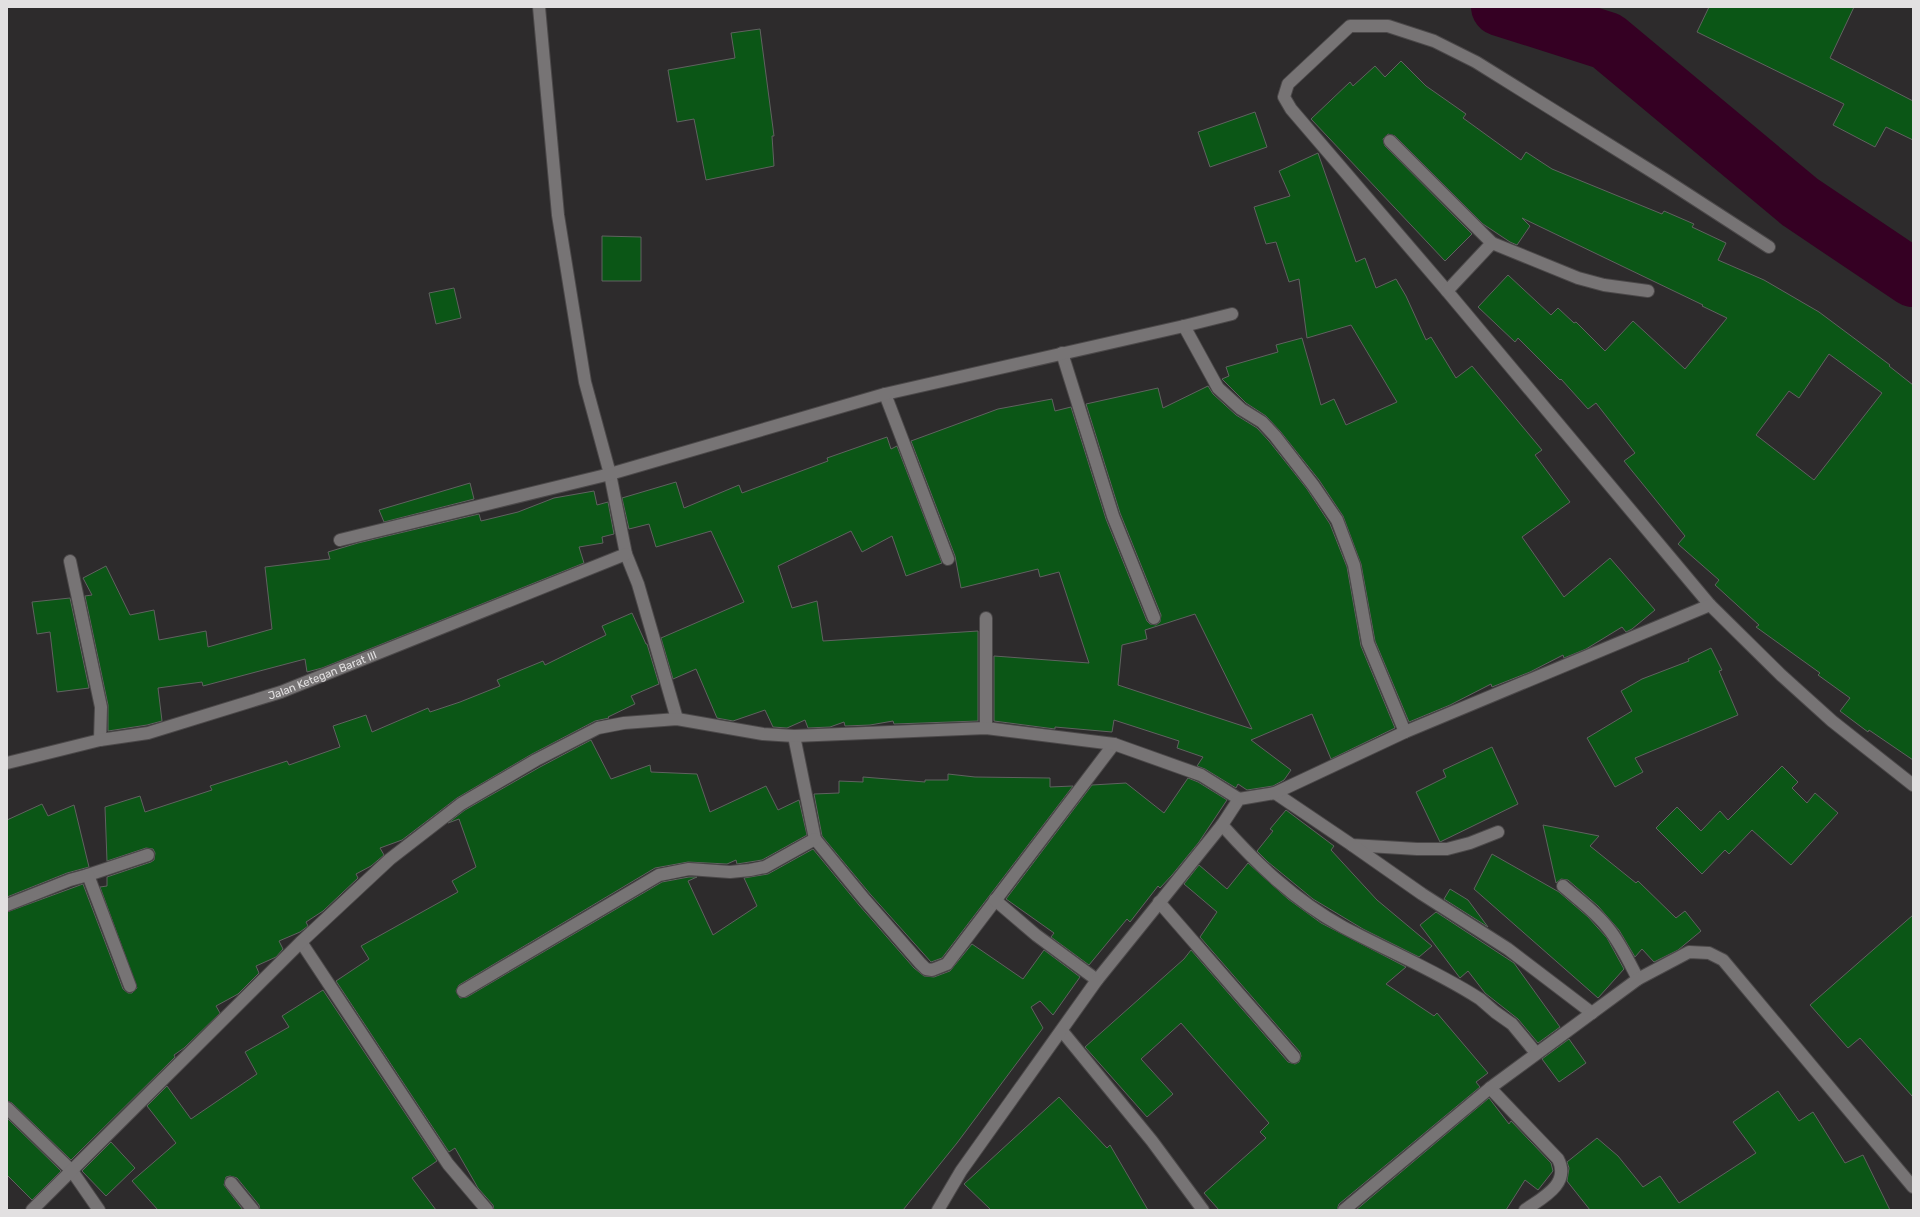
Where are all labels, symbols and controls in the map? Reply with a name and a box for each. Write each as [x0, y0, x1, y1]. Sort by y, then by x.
street label: Jalan Ketegan Barat III [266, 648, 378, 702]

